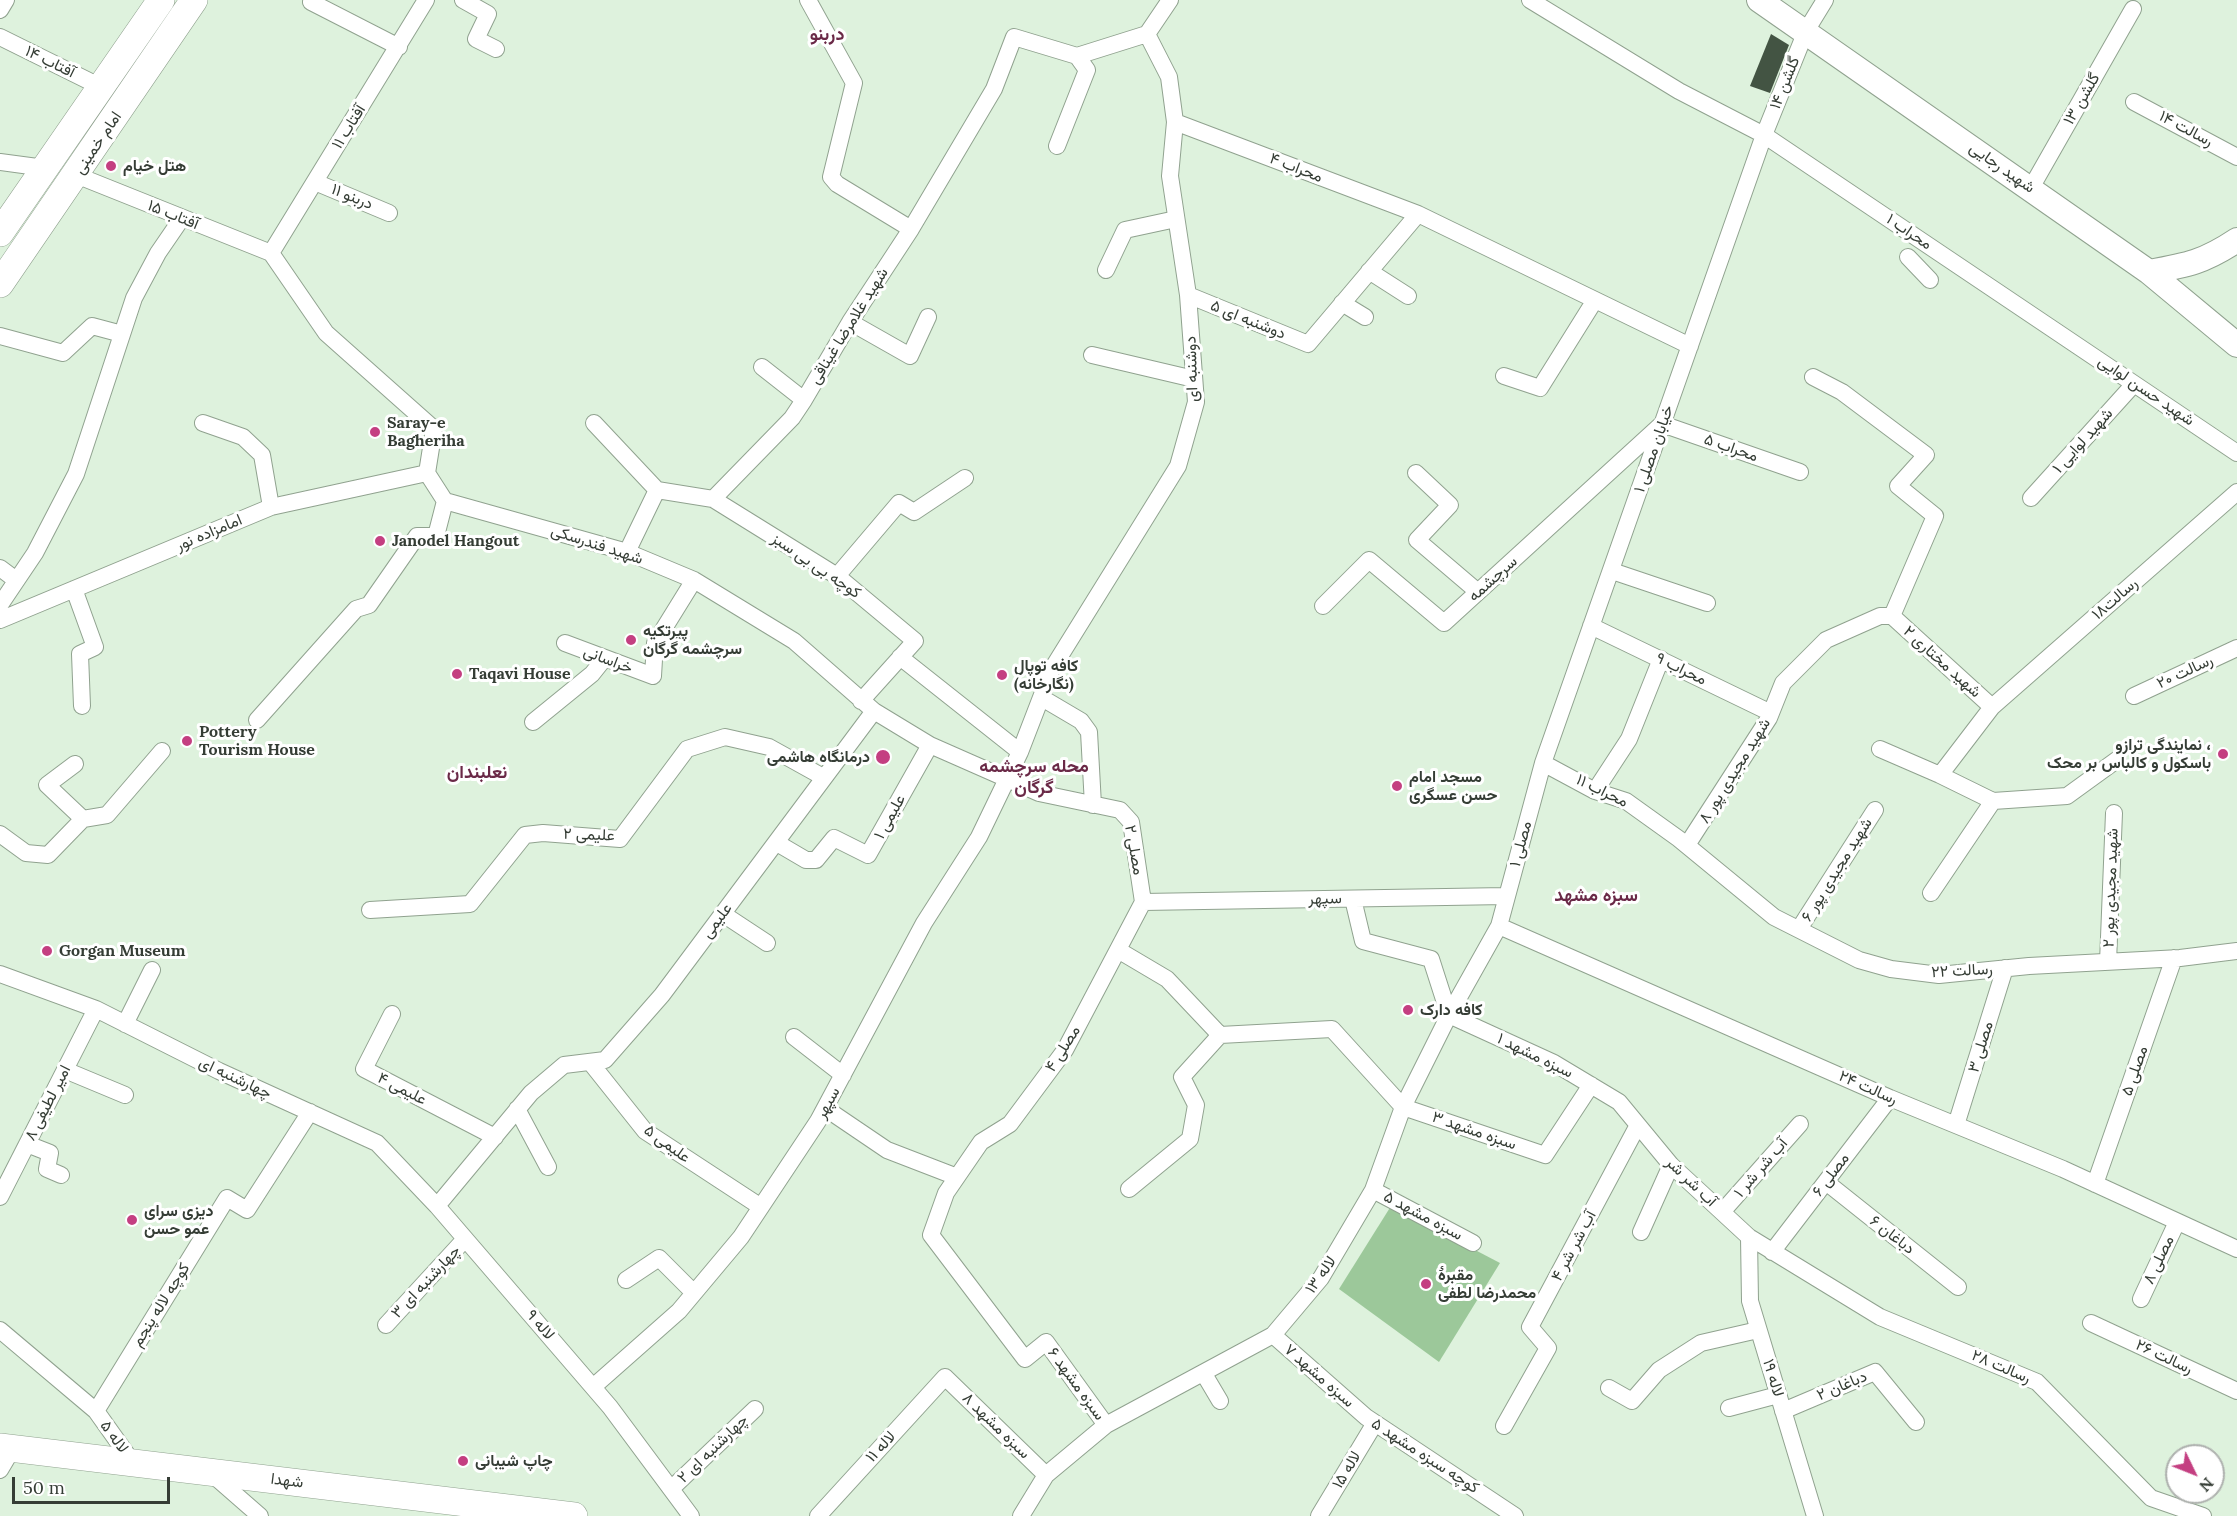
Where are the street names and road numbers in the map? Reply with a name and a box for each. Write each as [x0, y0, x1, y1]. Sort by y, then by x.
street label: آفتاب ۱۴ [22, 42, 78, 82]
street label: گلشن ۱۴ [1766, 54, 1804, 112]
street label: ۱۳ گلشن [2060, 70, 2104, 128]
street label: آفتاب ۱۱ [328, 101, 370, 153]
street label: ۱۴ رسالت [2156, 107, 2216, 151]
street label: امام خمینی [70, 108, 126, 178]
street label: شهید رجایی [1965, 138, 2039, 198]
street label: ۴ محراب [1267, 149, 1325, 187]
street label: ۱۱ دربنو [328, 180, 376, 214]
street label: آفتاب ۱۵ [145, 196, 201, 234]
street label: ۱ محراب [1882, 210, 1936, 254]
street label: شهید غلامرضا غیناقی [805, 264, 893, 388]
street label: ۵ دوشنبه ای [1208, 296, 1288, 344]
street label: دوشنبه ای [1181, 336, 1203, 402]
street label: شهید حسن لوایی [2094, 352, 2198, 430]
street label: خیابان مصلی ۱ [1630, 403, 1678, 495]
street label: ۱ شهید لوایی [2049, 405, 2117, 477]
street label: ۵ محراب [1701, 430, 1761, 466]
street label: امامزاده نور [173, 510, 245, 556]
street label: شهید فندرسکی [549, 521, 645, 569]
street label: کوچه بی بی سبز [768, 529, 864, 603]
street label: سرچشمه [1465, 552, 1521, 606]
street label: رسالت۱۸ [2088, 574, 2142, 624]
street label: ۲ شهید مختاری [1899, 622, 1985, 702]
street label: خراسانی [581, 642, 635, 678]
street label: ۹ محراب [1652, 649, 1710, 689]
street label: ۲۰ رسالت [2154, 651, 2216, 693]
street label: ۸ شهید مجیدی پور [1695, 715, 1775, 827]
street label: ۱۱ محراب [1573, 770, 1631, 812]
street label: ۱ علیمی [870, 791, 910, 843]
street label: ۶ شهید مجیدی پور [1797, 815, 1877, 925]
street label: ۱ مصلی [1506, 819, 1536, 869]
street label: ۲ مصلی [1120, 824, 1148, 876]
street label: ۲ علیمی [563, 825, 615, 845]
street label: ۲ شهید مجیدی پور [2099, 828, 2123, 948]
street label: سپهر [1308, 889, 1342, 909]
street label: علیمی [698, 900, 736, 942]
street label: ۲۲ رسالت [1931, 960, 1993, 982]
street label: ۳ مصلی [1964, 1019, 1998, 1075]
street label: ۴ مصلی [1041, 1022, 1085, 1076]
street label: ۱ سبزه مشهد [1494, 1029, 1576, 1083]
street label: ۵ مصلی [2118, 1044, 2152, 1098]
street label: چهارشنبه ای [196, 1053, 274, 1103]
street label: ۸ امیر لطیفی [21, 1062, 75, 1144]
street label: ۲۴ رسالت [1836, 1067, 1900, 1109]
street label: ۴ علیمی [374, 1069, 430, 1109]
street label: سپهر [811, 1084, 845, 1122]
street label: ۳ سبزه مشهد [1429, 1108, 1519, 1154]
street label: ۵ علیمی [640, 1121, 694, 1167]
street label: ۱ آب شر شر [1730, 1134, 1792, 1202]
street label: ۶ مصلی [1808, 1149, 1854, 1201]
street label: آب شر شر [1661, 1153, 1721, 1211]
street label: ۵ سبزه مشهد [1380, 1187, 1466, 1245]
street label: ۴ آب شر شر [1547, 1207, 1601, 1285]
street label: ۶ دباغان [1866, 1211, 1918, 1259]
street label: ۸ مصلی [2139, 1233, 2179, 1287]
street label: ۳ چهارشنبه ای [387, 1241, 465, 1323]
street label: لاله ۱۳ [1301, 1253, 1341, 1297]
street label: کوچه لاله پنجم [128, 1260, 194, 1350]
street label: ۹ لاله [522, 1306, 558, 1344]
street label: ۲۶ رسالت [2132, 1335, 2196, 1379]
street label: ۷ سبزه مشهد [1280, 1340, 1358, 1412]
street label: ۶ سبزه مشهد [1043, 1344, 1109, 1424]
street label: ۲۸ رسالت [1968, 1346, 2034, 1388]
street label: ۱۹ لاله [1758, 1357, 1788, 1399]
street label: ۲ دباغان [1814, 1367, 1870, 1405]
street label: ۸ سبزه مشهد [958, 1389, 1034, 1463]
street label: ۲ چهارشنبه ای [674, 1411, 752, 1487]
street label: کوچه سبزه مشهد ۵ [1368, 1414, 1482, 1498]
street label: لاله ۵ [96, 1417, 132, 1457]
street label: ۱۱ لاله [862, 1427, 900, 1467]
street label: ۱۵ لاله [1328, 1448, 1366, 1492]
street label: شهدا [270, 1469, 304, 1493]

